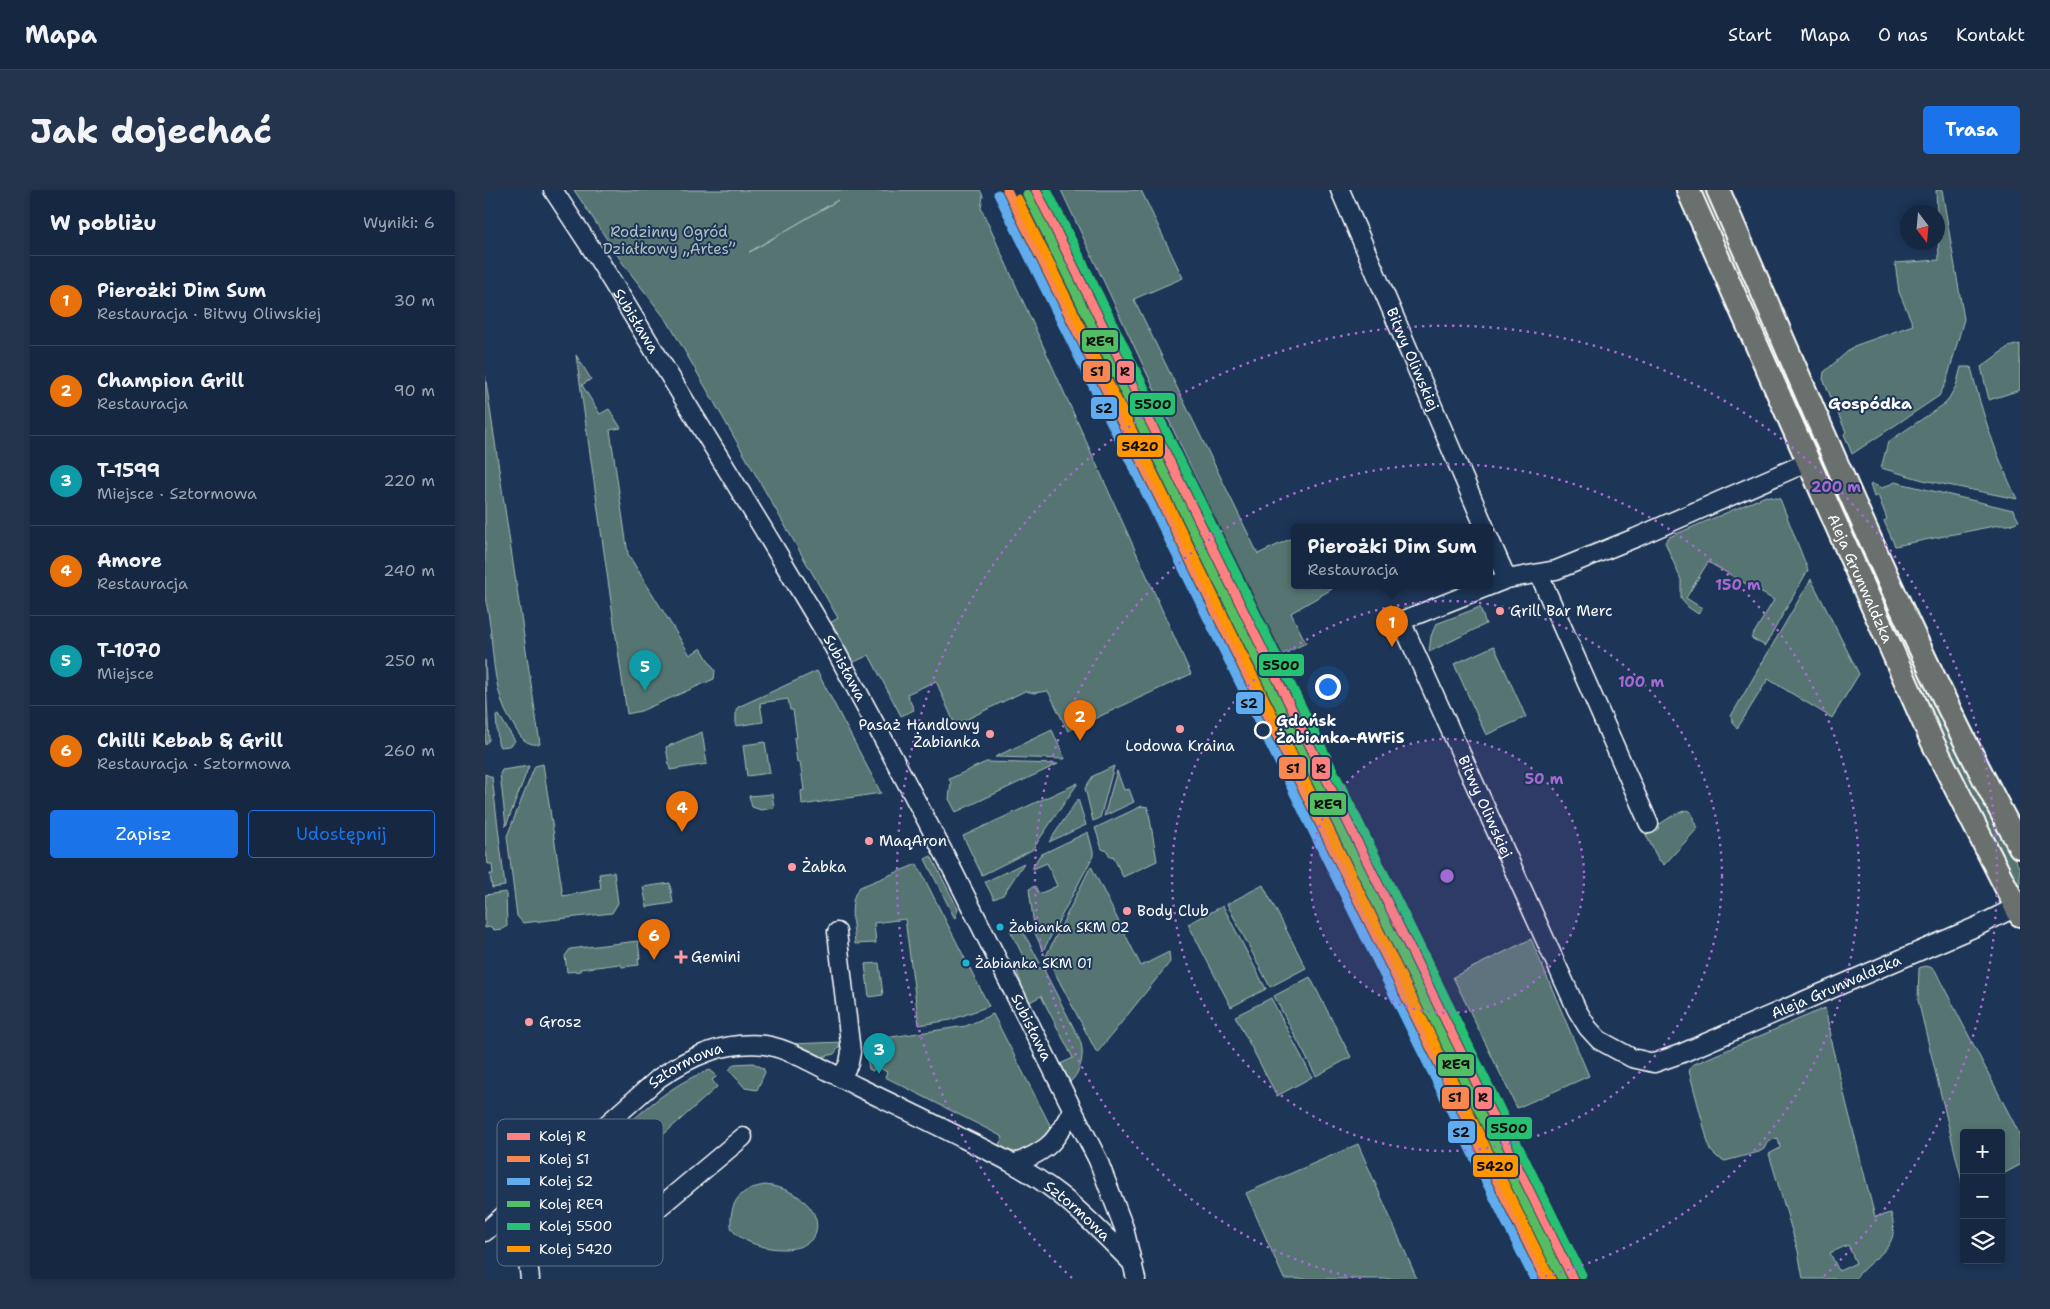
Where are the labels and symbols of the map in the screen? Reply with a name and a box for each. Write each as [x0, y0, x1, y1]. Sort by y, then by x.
north arrow [1900, 205, 1945, 250]
park label: Rodzinny Ogród Działkowy „Artes” [603, 222, 736, 259]
street label: Subisława [609, 285, 664, 358]
street label: Bitwy Oliwskiej [1382, 304, 1444, 414]
line badge: RE9 [1081, 329, 1119, 353]
text: RE9 [1086, 332, 1114, 350]
line badge: S1 [1082, 360, 1111, 383]
line badge: R [1116, 360, 1135, 384]
text: S1 [1090, 362, 1104, 380]
text: R [1120, 362, 1131, 380]
line badge: 5500 [1129, 392, 1176, 416]
district label: Gospódka [1828, 393, 1912, 414]
text: 5500 [1135, 395, 1172, 413]
line badge: S2 [1090, 396, 1118, 420]
text: S2 [1095, 399, 1113, 417]
line badge: 5420 [1116, 434, 1164, 458]
text: 5420 [1121, 437, 1159, 455]
text: 200 m [1811, 477, 1861, 497]
street label: Aleja Grunwaldzka [1823, 511, 1898, 647]
text: 150 m [1715, 575, 1761, 595]
place label: Grill Bar Merc [1510, 601, 1613, 621]
marker: Grill Bar Merc [1494, 605, 1506, 617]
pin: 1 [1376, 606, 1408, 647]
street label: Subisława [819, 631, 871, 705]
pin: 5 [629, 650, 661, 691]
line badge: 5500 [1258, 653, 1305, 677]
text: 5500 [1263, 656, 1300, 674]
text: 100 m [1618, 672, 1664, 692]
your location [1315, 674, 1341, 700]
line badge: S2 [1235, 691, 1264, 715]
text: S2 [1240, 694, 1258, 712]
pin: 2 [1064, 700, 1096, 741]
place label: Gdańsk Żabianka-AWFiS [1276, 711, 1405, 748]
place label: Pasaż Handlowy Żabianka [858, 715, 981, 752]
marker: Gdańsk Żabianka-AWFiS [1254, 721, 1272, 739]
marker: Lodowa Kraina [1174, 723, 1186, 735]
marker: Pasaż Handlowy Żabianka [984, 728, 996, 740]
place label: Lodowa Kraina [1125, 736, 1235, 756]
street label: Bitwy Oliwskiej [1453, 752, 1517, 861]
line badge: S1 [1278, 756, 1307, 780]
line badge: R [1311, 756, 1331, 780]
text: S1 [1286, 759, 1300, 777]
text: R [1316, 759, 1327, 777]
text: 50 m [1525, 769, 1564, 789]
pin: 4 [666, 791, 698, 832]
line badge: RE9 [1309, 792, 1347, 816]
text: RE9 [1314, 795, 1342, 813]
place label: MaqAron [879, 831, 947, 851]
marker: MaqAron [863, 835, 875, 847]
place label: Żabka [802, 857, 847, 877]
marker: Żabka [786, 861, 798, 873]
centre of rings [1438, 867, 1456, 885]
place label: Body Club [1137, 901, 1209, 921]
marker: Body Club [1121, 905, 1133, 917]
place label: Żabianka SKM 02 [1009, 918, 1130, 936]
pin: 6 [638, 919, 670, 960]
marker: Żabianka SKM 02 [995, 922, 1005, 932]
place label: Gemini [691, 947, 741, 967]
street label: Aleja Grunwaldzka [1768, 950, 1905, 1024]
marker: Gemini [675, 951, 687, 963]
place label: Żabianka SKM 01 [975, 954, 1092, 972]
marker: Żabianka SKM 01 [961, 958, 971, 968]
street label: Subisława [1006, 990, 1057, 1065]
place label: Grosz [539, 1012, 582, 1032]
marker: Grosz [523, 1016, 535, 1028]
pin: 3 [863, 1033, 895, 1074]
street label: Sztormowa [644, 1038, 726, 1093]
line badge: RE9 [1437, 1053, 1475, 1077]
text: RE9 [1442, 1055, 1470, 1073]
line badge: S1 [1441, 1086, 1470, 1110]
line badge: R [1474, 1086, 1493, 1110]
text: S1 [1448, 1088, 1462, 1106]
text: R [1478, 1088, 1489, 1106]
line badge: 5500 [1486, 1116, 1533, 1140]
legend [497, 1119, 663, 1266]
text: 5500 [1491, 1119, 1528, 1137]
line badge: S2 [1447, 1120, 1476, 1144]
text: S2 [1452, 1123, 1470, 1141]
text: Kolej R [539, 1127, 586, 1145]
text: Kolej S1 [539, 1150, 589, 1168]
line badge: 5420 [1472, 1154, 1519, 1178]
text: 5420 [1476, 1157, 1514, 1175]
text: Kolej S2 [539, 1172, 593, 1190]
street label: Sztormowa [1040, 1176, 1115, 1246]
text: Kolej RE9 [539, 1195, 603, 1213]
text: Kolej 5500 [539, 1217, 612, 1235]
text: Kolej 5420 [539, 1240, 612, 1258]

